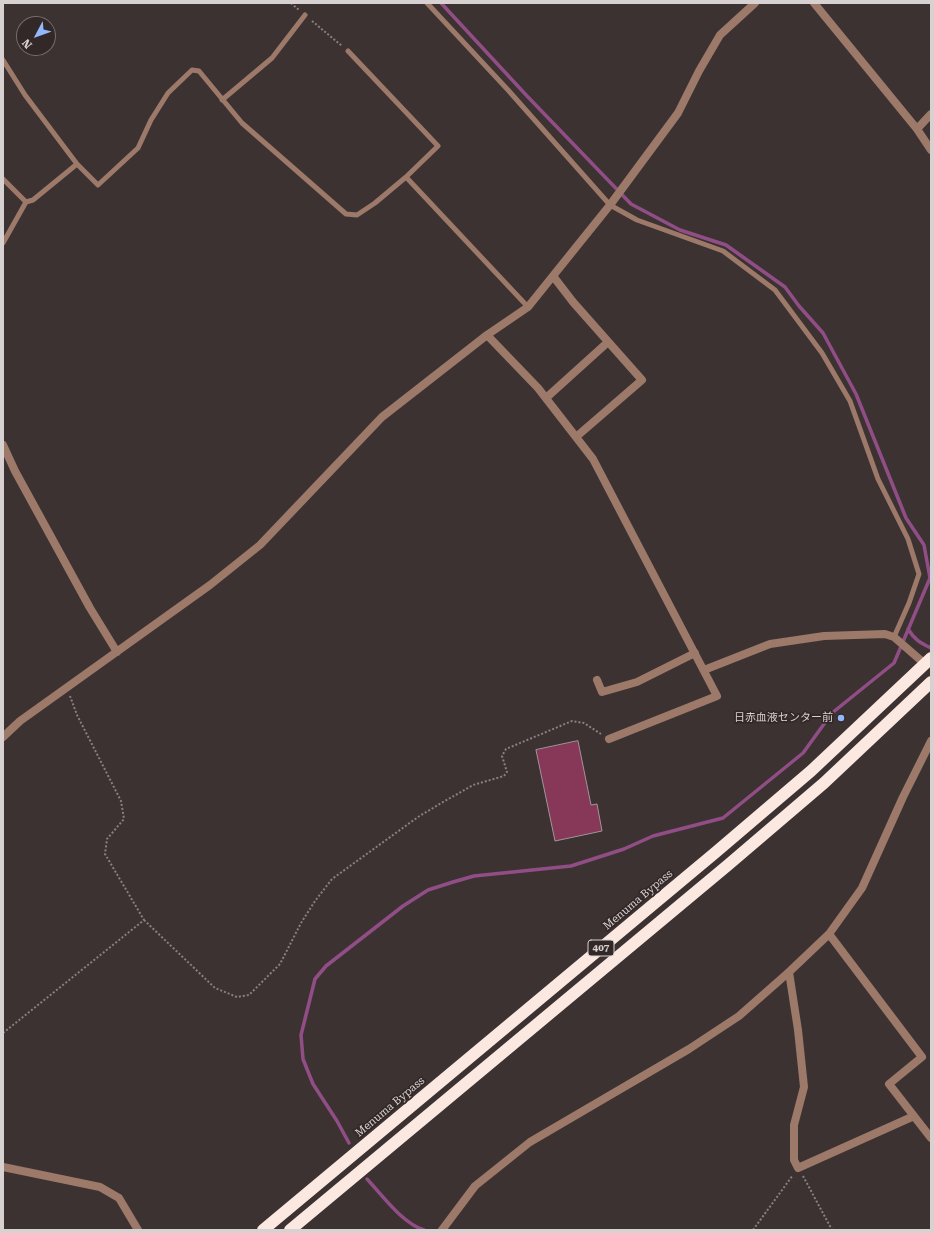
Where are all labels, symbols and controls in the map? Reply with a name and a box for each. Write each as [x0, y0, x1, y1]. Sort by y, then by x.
north arrow [16, 16, 56, 56]
text: N [20, 36, 35, 51]
place label: 日赤血液センター前 [734, 711, 833, 725]
marker: 日赤血液センター前 [836, 713, 846, 723]
street label: Menuma Bypass [601, 867, 675, 933]
road number: 407 [588, 940, 614, 956]
street label: Menuma Bypass [353, 1074, 427, 1140]

